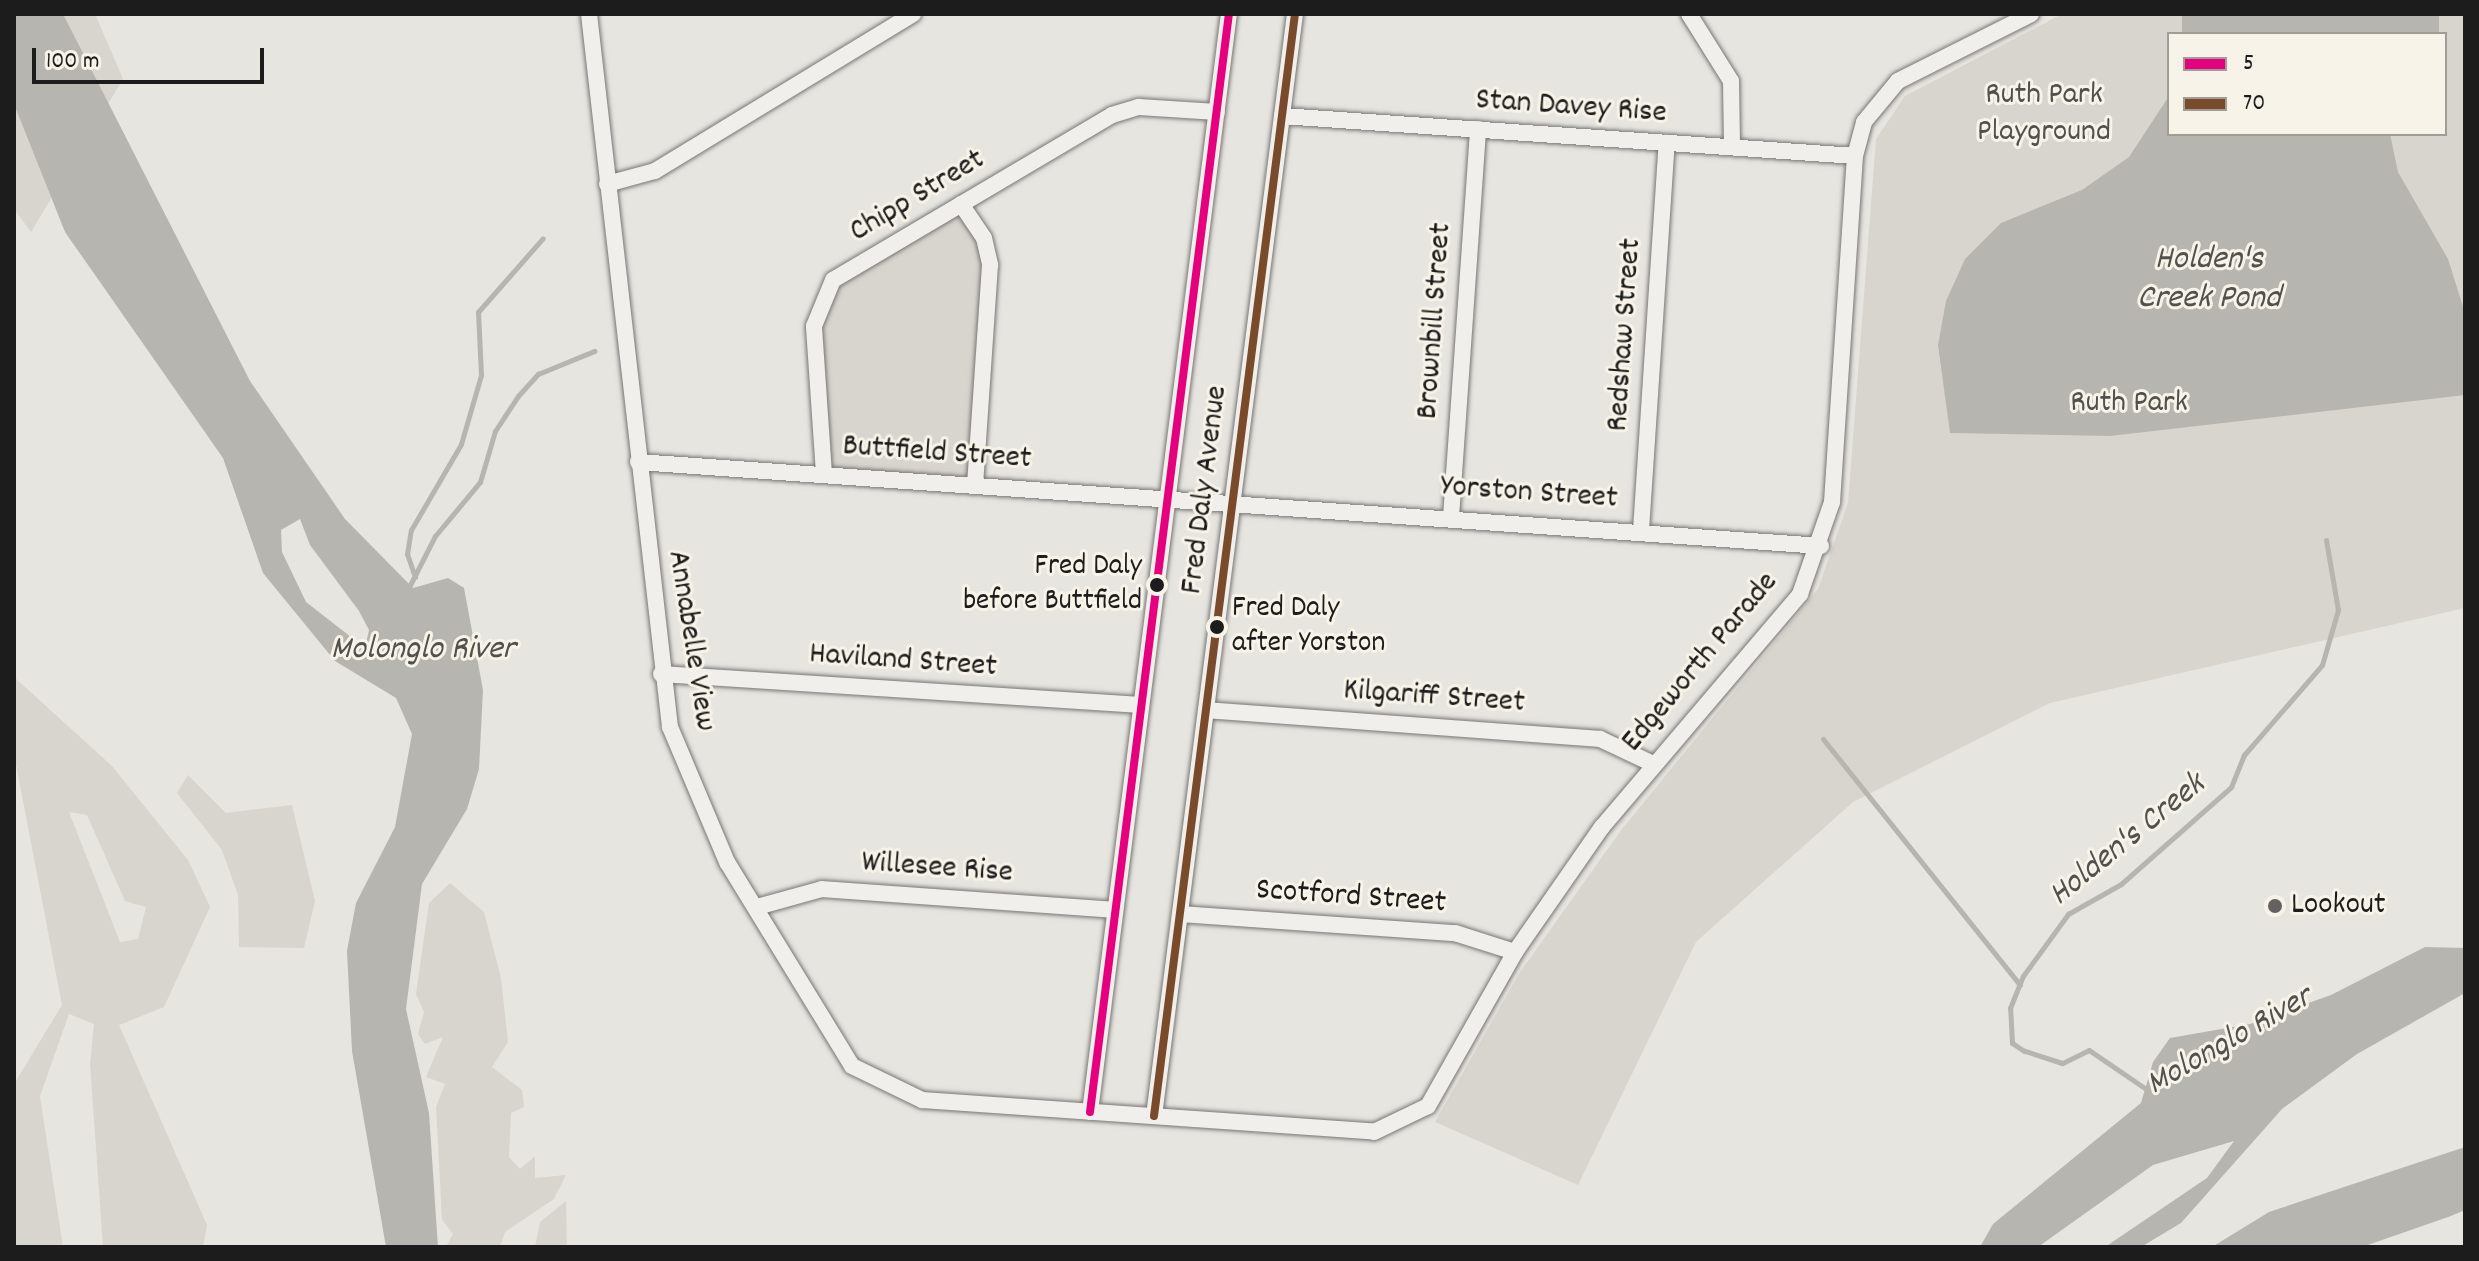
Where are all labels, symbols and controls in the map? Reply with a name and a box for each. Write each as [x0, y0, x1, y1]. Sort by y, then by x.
scale bar [36, 32, 268, 82]
legend [2167, 32, 2447, 136]
text: 100 m [46, 45, 99, 79]
text: 5 [2243, 47, 2254, 81]
park label: Ruth Park Playground [1977, 78, 2111, 153]
street label: Stan Davey Rise [1474, 82, 1668, 134]
text: 70 [2243, 87, 2265, 121]
street label: Chipp Street [843, 142, 993, 252]
street label: Brownbill Street [1410, 222, 1462, 420]
street label: Redshaw Street [1600, 237, 1652, 433]
water label: Holden's Creek Pond [2137, 240, 2281, 320]
street label: Fred Daly Avenue [1174, 384, 1238, 596]
park label: Ruth Park [2070, 385, 2188, 423]
street label: Buttfield Street [841, 428, 1033, 480]
street label: Yorston Street [1439, 469, 1619, 519]
street label: Annabelle View [657, 548, 723, 734]
place label: Fred Daly before Buttfield [963, 550, 1142, 620]
street label: Edgeworth Parade [1614, 565, 1788, 761]
marker: Fred Daly before Buttfield [1149, 577, 1165, 593]
place label: Fred Daly after Yorston [1232, 592, 1385, 662]
marker: Fred Daly after Yorston [1209, 619, 1225, 635]
water label: Molonglo River [331, 631, 515, 671]
street label: Haviland Street [808, 636, 998, 688]
street label: Kilgariff Street [1342, 673, 1526, 723]
water label: Holden's Creek [2042, 766, 2214, 916]
street label: Willesee Rise [860, 845, 1014, 893]
street label: Scotford Street [1255, 872, 1447, 924]
place label: Lookout [2291, 887, 2386, 925]
marker: Lookout [2266, 897, 2284, 915]
water label: Molonglo River [2140, 978, 2320, 1106]

